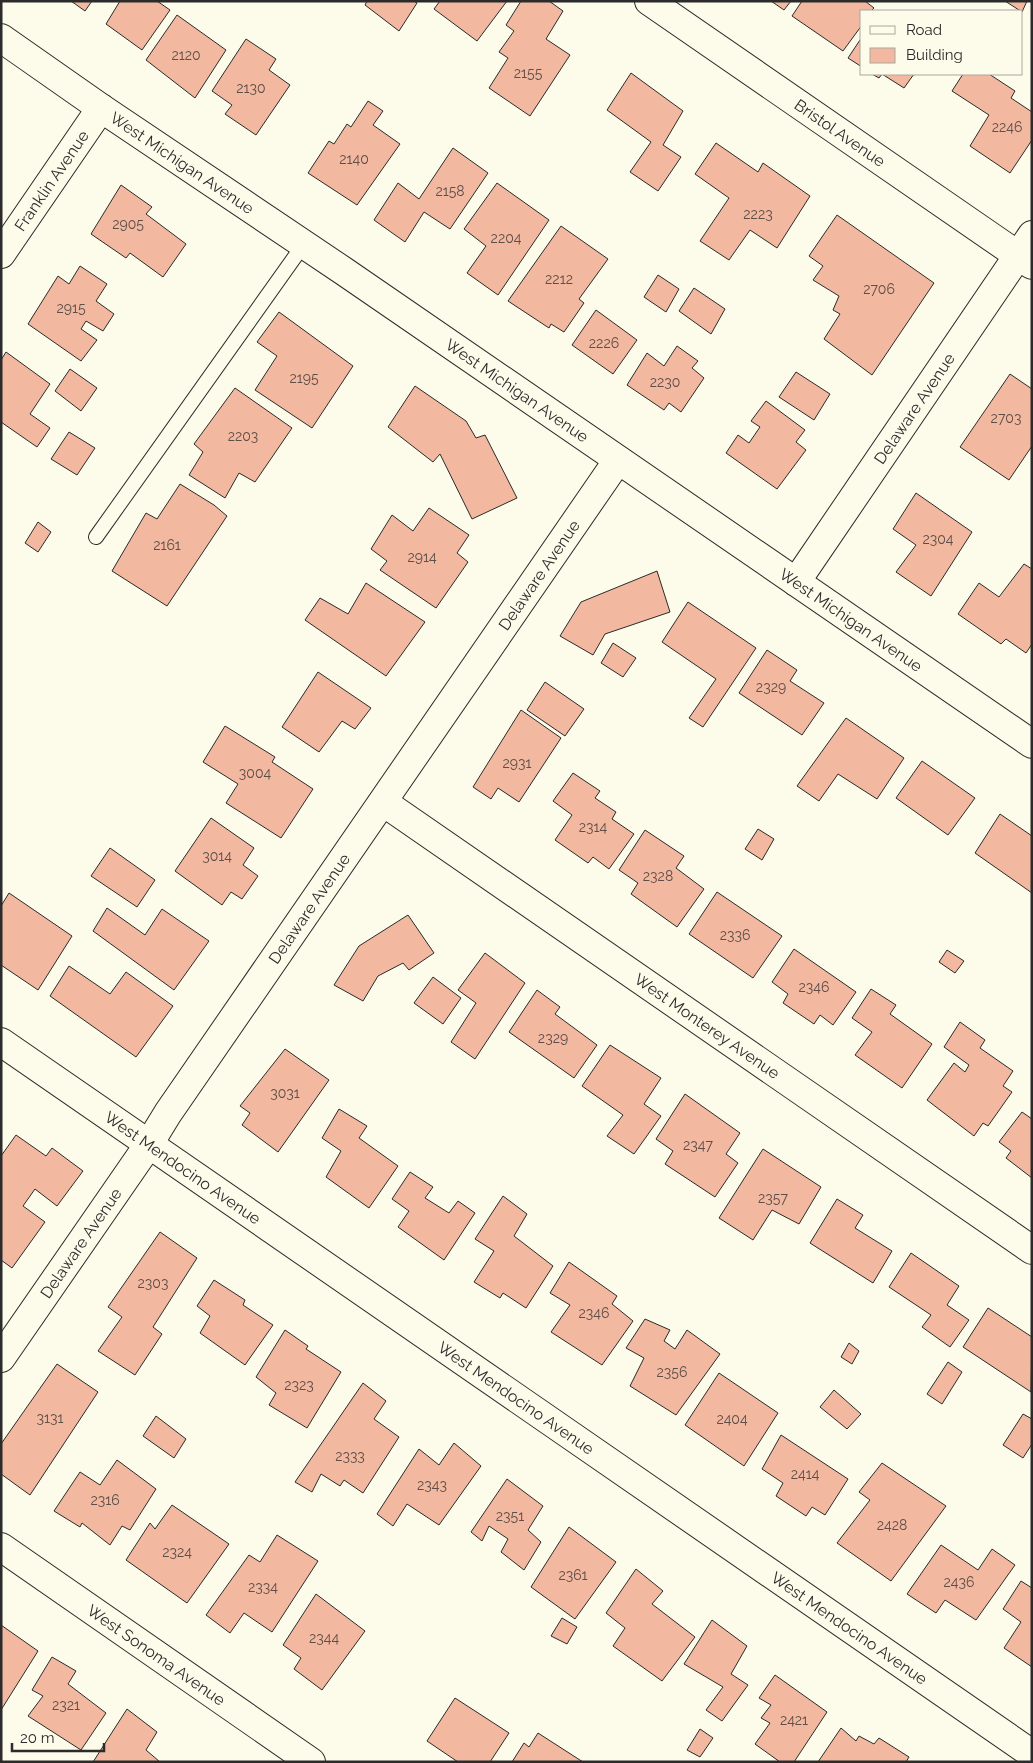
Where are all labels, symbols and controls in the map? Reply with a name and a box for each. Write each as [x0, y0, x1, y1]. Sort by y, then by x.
legend [860, 10, 1023, 75]
text: Road [906, 21, 942, 39]
text: Building [906, 46, 963, 64]
house number: 2120 [171, 47, 201, 63]
house number: 2155 [514, 65, 543, 81]
house number: 2130 [236, 80, 266, 96]
street label: Bristol Avenue [791, 95, 889, 171]
street label: West Michigan Avenue [107, 108, 258, 218]
house number: 2246 [992, 119, 1022, 135]
street label: Franklin Avenue [10, 127, 92, 235]
house number: 2140 [339, 151, 369, 167]
house number: 2158 [435, 183, 465, 199]
house number: 2223 [743, 206, 773, 222]
house number: 2905 [112, 216, 144, 232]
house number: 2204 [491, 230, 522, 246]
house number: 2212 [545, 271, 573, 287]
house number: 2706 [863, 281, 895, 297]
house number: 2915 [56, 300, 86, 316]
street label: West Michigan Avenue [442, 335, 592, 446]
house number: 2226 [589, 335, 619, 351]
street label: Delaware Avenue [870, 349, 958, 467]
house number: 2195 [289, 370, 319, 386]
house number: 2230 [650, 374, 680, 390]
house number: 2703 [991, 410, 1021, 426]
house number: 2203 [228, 428, 258, 444]
street label: Delaware Avenue [494, 516, 583, 634]
house number: 2304 [923, 531, 954, 547]
house number: 2161 [153, 537, 181, 553]
house number: 2914 [407, 549, 437, 565]
street label: West Michigan Avenue [776, 564, 926, 675]
house number: 2329 [756, 679, 786, 695]
house number: 2931 [503, 755, 531, 771]
house number: 3004 [239, 765, 271, 781]
house number: 2314 [579, 819, 608, 835]
house number: 3014 [202, 848, 232, 864]
street label: Delaware Avenue [264, 850, 354, 967]
house number: 2328 [643, 868, 673, 884]
house number: 2336 [720, 927, 750, 943]
street label: West Monterey Avenue [631, 969, 783, 1083]
house number: 2346 [799, 979, 829, 995]
house number: 2329 [538, 1030, 568, 1046]
house number: 3031 [270, 1085, 300, 1101]
street label: West Mendocino Avenue [101, 1107, 265, 1228]
house number: 2347 [683, 1137, 713, 1153]
street label: Delaware Avenue [36, 1184, 125, 1302]
house number: 2357 [758, 1190, 788, 1206]
house number: 2303 [138, 1275, 168, 1291]
house number: 2346 [579, 1305, 609, 1321]
street label: West Mendocino Avenue [434, 1337, 598, 1458]
house number: 2356 [657, 1364, 687, 1380]
house number: 2323 [284, 1377, 314, 1393]
house number: 3131 [37, 1410, 63, 1426]
house number: 2404 [716, 1411, 748, 1427]
house number: 2333 [335, 1448, 365, 1464]
house number: 2414 [791, 1466, 820, 1482]
house number: 2343 [417, 1477, 447, 1493]
house number: 2316 [90, 1492, 120, 1508]
house number: 2351 [496, 1508, 524, 1524]
house number: 2428 [877, 1517, 907, 1533]
house number: 2324 [162, 1544, 192, 1560]
house number: 2361 [558, 1567, 588, 1583]
street label: West Mendocino Avenue [768, 1567, 931, 1688]
house number: 2436 [944, 1574, 974, 1590]
house number: 2334 [248, 1579, 278, 1595]
street label: West Sonoma Avenue [84, 1600, 229, 1709]
house number: 2344 [309, 1630, 339, 1646]
house number: 2321 [52, 1697, 80, 1713]
house number: 2421 [780, 1712, 808, 1728]
scale bar [12, 1720, 105, 1752]
text: 20 m [20, 1729, 55, 1747]

